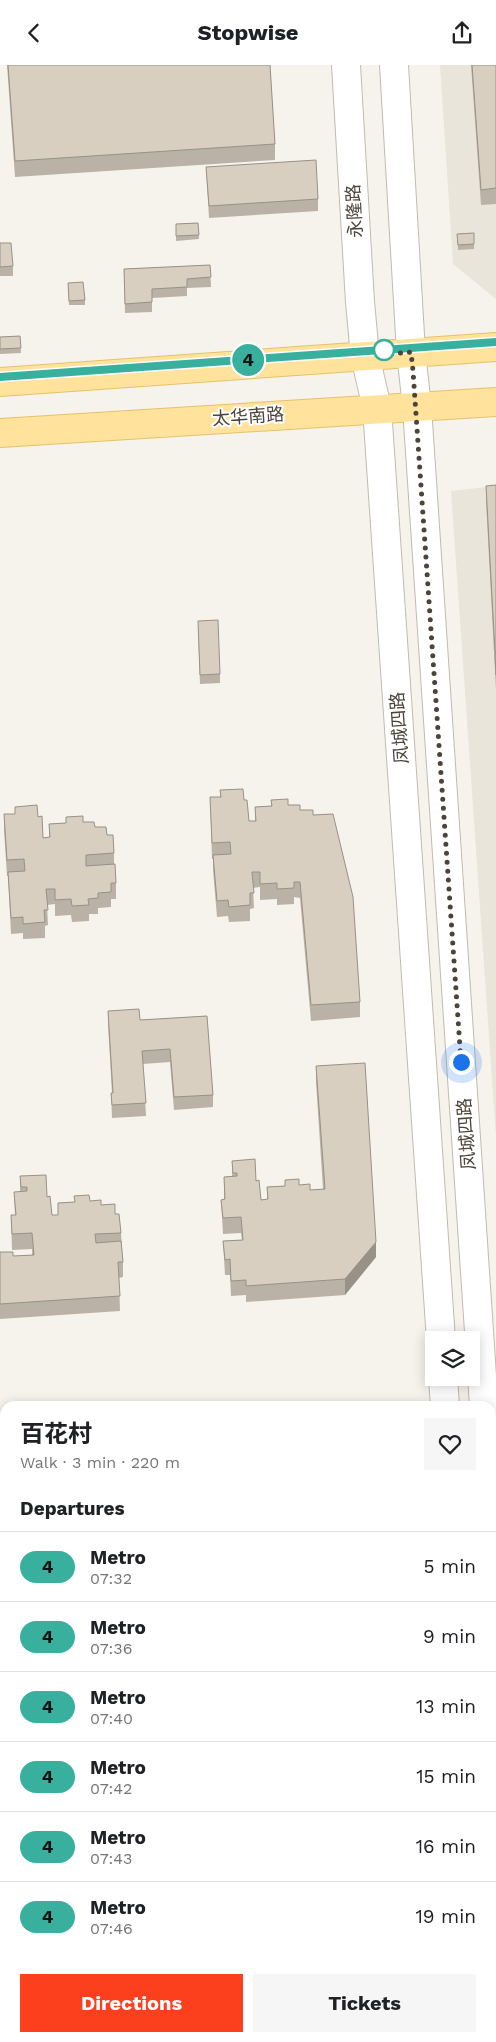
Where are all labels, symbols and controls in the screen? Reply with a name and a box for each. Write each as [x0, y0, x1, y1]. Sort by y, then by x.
icon: back [20, 19, 48, 47]
icon: share [448, 19, 476, 47]
text: Stopwise [197, 20, 299, 45]
street label: 永隆路 [342, 183, 366, 239]
unlabelled marker [373, 339, 395, 361]
line badge: 4 [232, 344, 264, 376]
text: 4 [242, 349, 254, 370]
street label: 太华南路 [211, 403, 285, 429]
street label: 凤城四路 [386, 691, 412, 765]
your location [449, 1050, 474, 1075]
street label: 凤城四路 [453, 1097, 479, 1171]
map controls [425, 1331, 480, 1386]
button: layers [425, 1331, 480, 1386]
button: heart [424, 1418, 476, 1470]
text: 百花村 [20, 1420, 92, 1448]
text: Walk · 3 min · 220 m [20, 1453, 180, 1472]
text: Departures [20, 1497, 125, 1520]
text: Metro [90, 1546, 146, 1569]
text: 5 min [424, 1555, 476, 1578]
text: 4 [42, 1556, 53, 1577]
text: 07:32 [90, 1569, 132, 1588]
text: Metro [90, 1616, 146, 1639]
text: 9 min [423, 1625, 476, 1648]
text: 4 [42, 1626, 53, 1647]
text: 07:36 [90, 1639, 132, 1658]
text: Metro [90, 1686, 146, 1709]
text: 13 min [416, 1695, 476, 1718]
text: 4 [42, 1696, 53, 1717]
text: 07:40 [90, 1709, 133, 1728]
text: Metro [90, 1756, 146, 1779]
text: 15 min [416, 1765, 476, 1788]
text: 4 [42, 1766, 53, 1787]
text: 07:42 [90, 1779, 132, 1798]
text: Metro [90, 1826, 146, 1849]
text: 16 min [416, 1835, 476, 1858]
text: 4 [42, 1836, 53, 1857]
text: 07:43 [90, 1849, 132, 1868]
text: Metro [90, 1896, 146, 1919]
text: 19 min [415, 1905, 476, 1928]
text: 4 [42, 1906, 53, 1927]
text: 07:46 [90, 1919, 133, 1938]
button: Directions [20, 1974, 243, 2032]
button: Tickets [253, 1974, 476, 2032]

